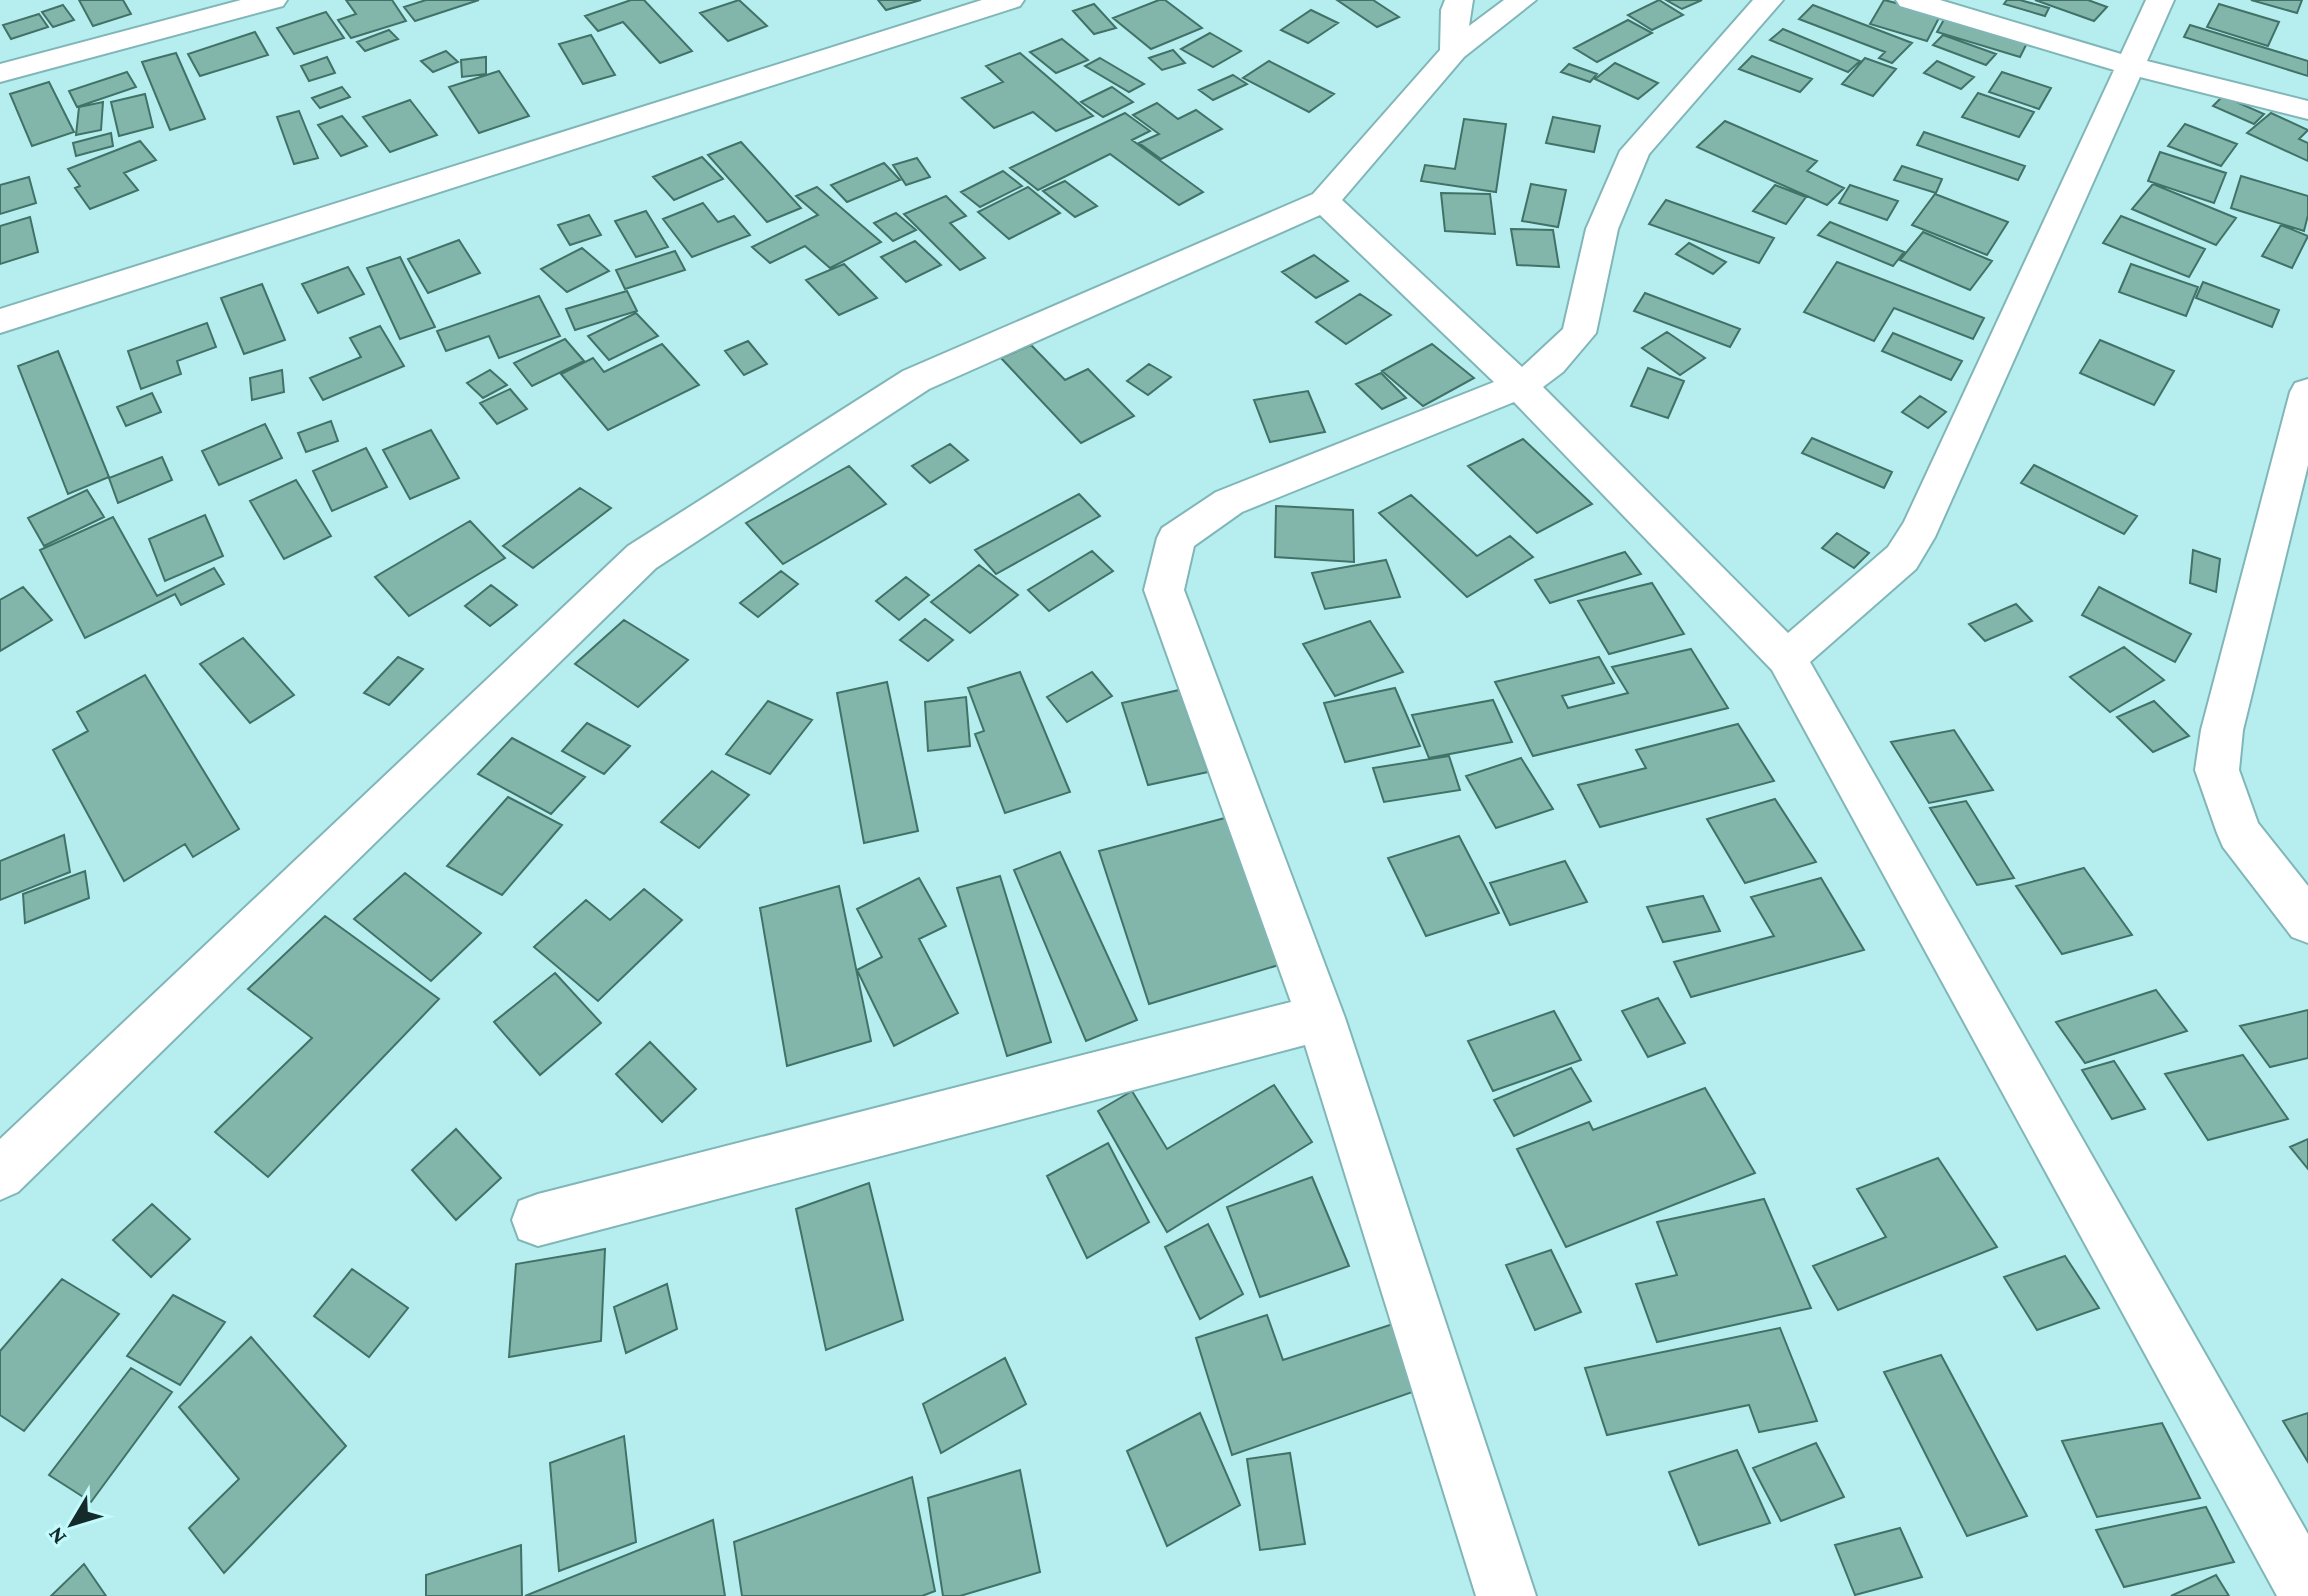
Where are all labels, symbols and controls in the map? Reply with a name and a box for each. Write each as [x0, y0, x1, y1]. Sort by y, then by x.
north arrow [32, 1484, 112, 1564]
text: N [42, 1522, 71, 1550]

